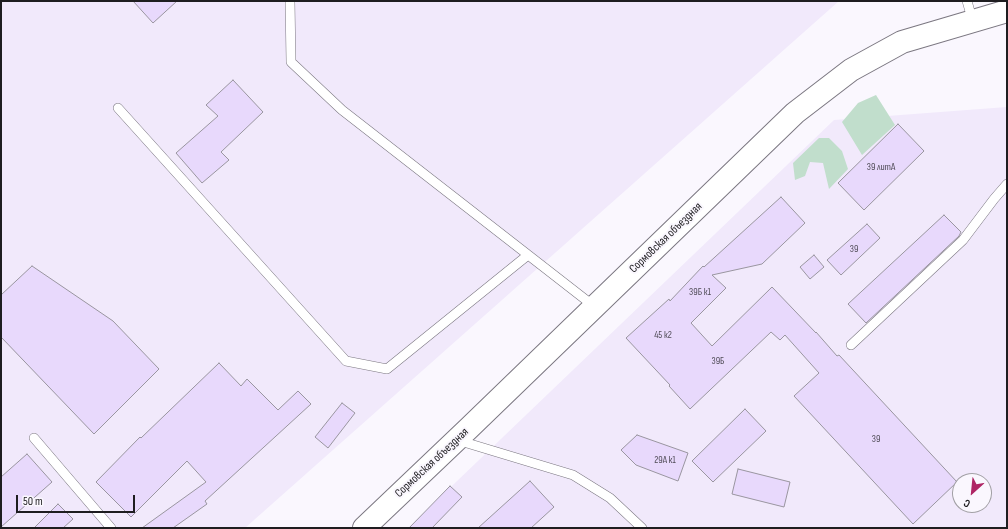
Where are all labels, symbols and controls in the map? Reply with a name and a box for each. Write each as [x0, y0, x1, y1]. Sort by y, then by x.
house number: 39 литА [867, 161, 895, 173]
street label: Сормовская объездная [627, 200, 705, 276]
house number: 39 [850, 243, 858, 255]
house number: 39Б к1 [689, 286, 711, 298]
house number: 45 к2 [654, 329, 672, 341]
house number: 39Б [711, 355, 725, 367]
street label: Сормовская объездная [392, 425, 472, 501]
house number: 39 [872, 433, 880, 445]
house number: 29А к1 [654, 454, 676, 466]
north arrow [952, 473, 992, 513]
scale bar [18, 487, 137, 513]
text: 50 m [23, 494, 43, 509]
text: С [961, 496, 972, 510]

